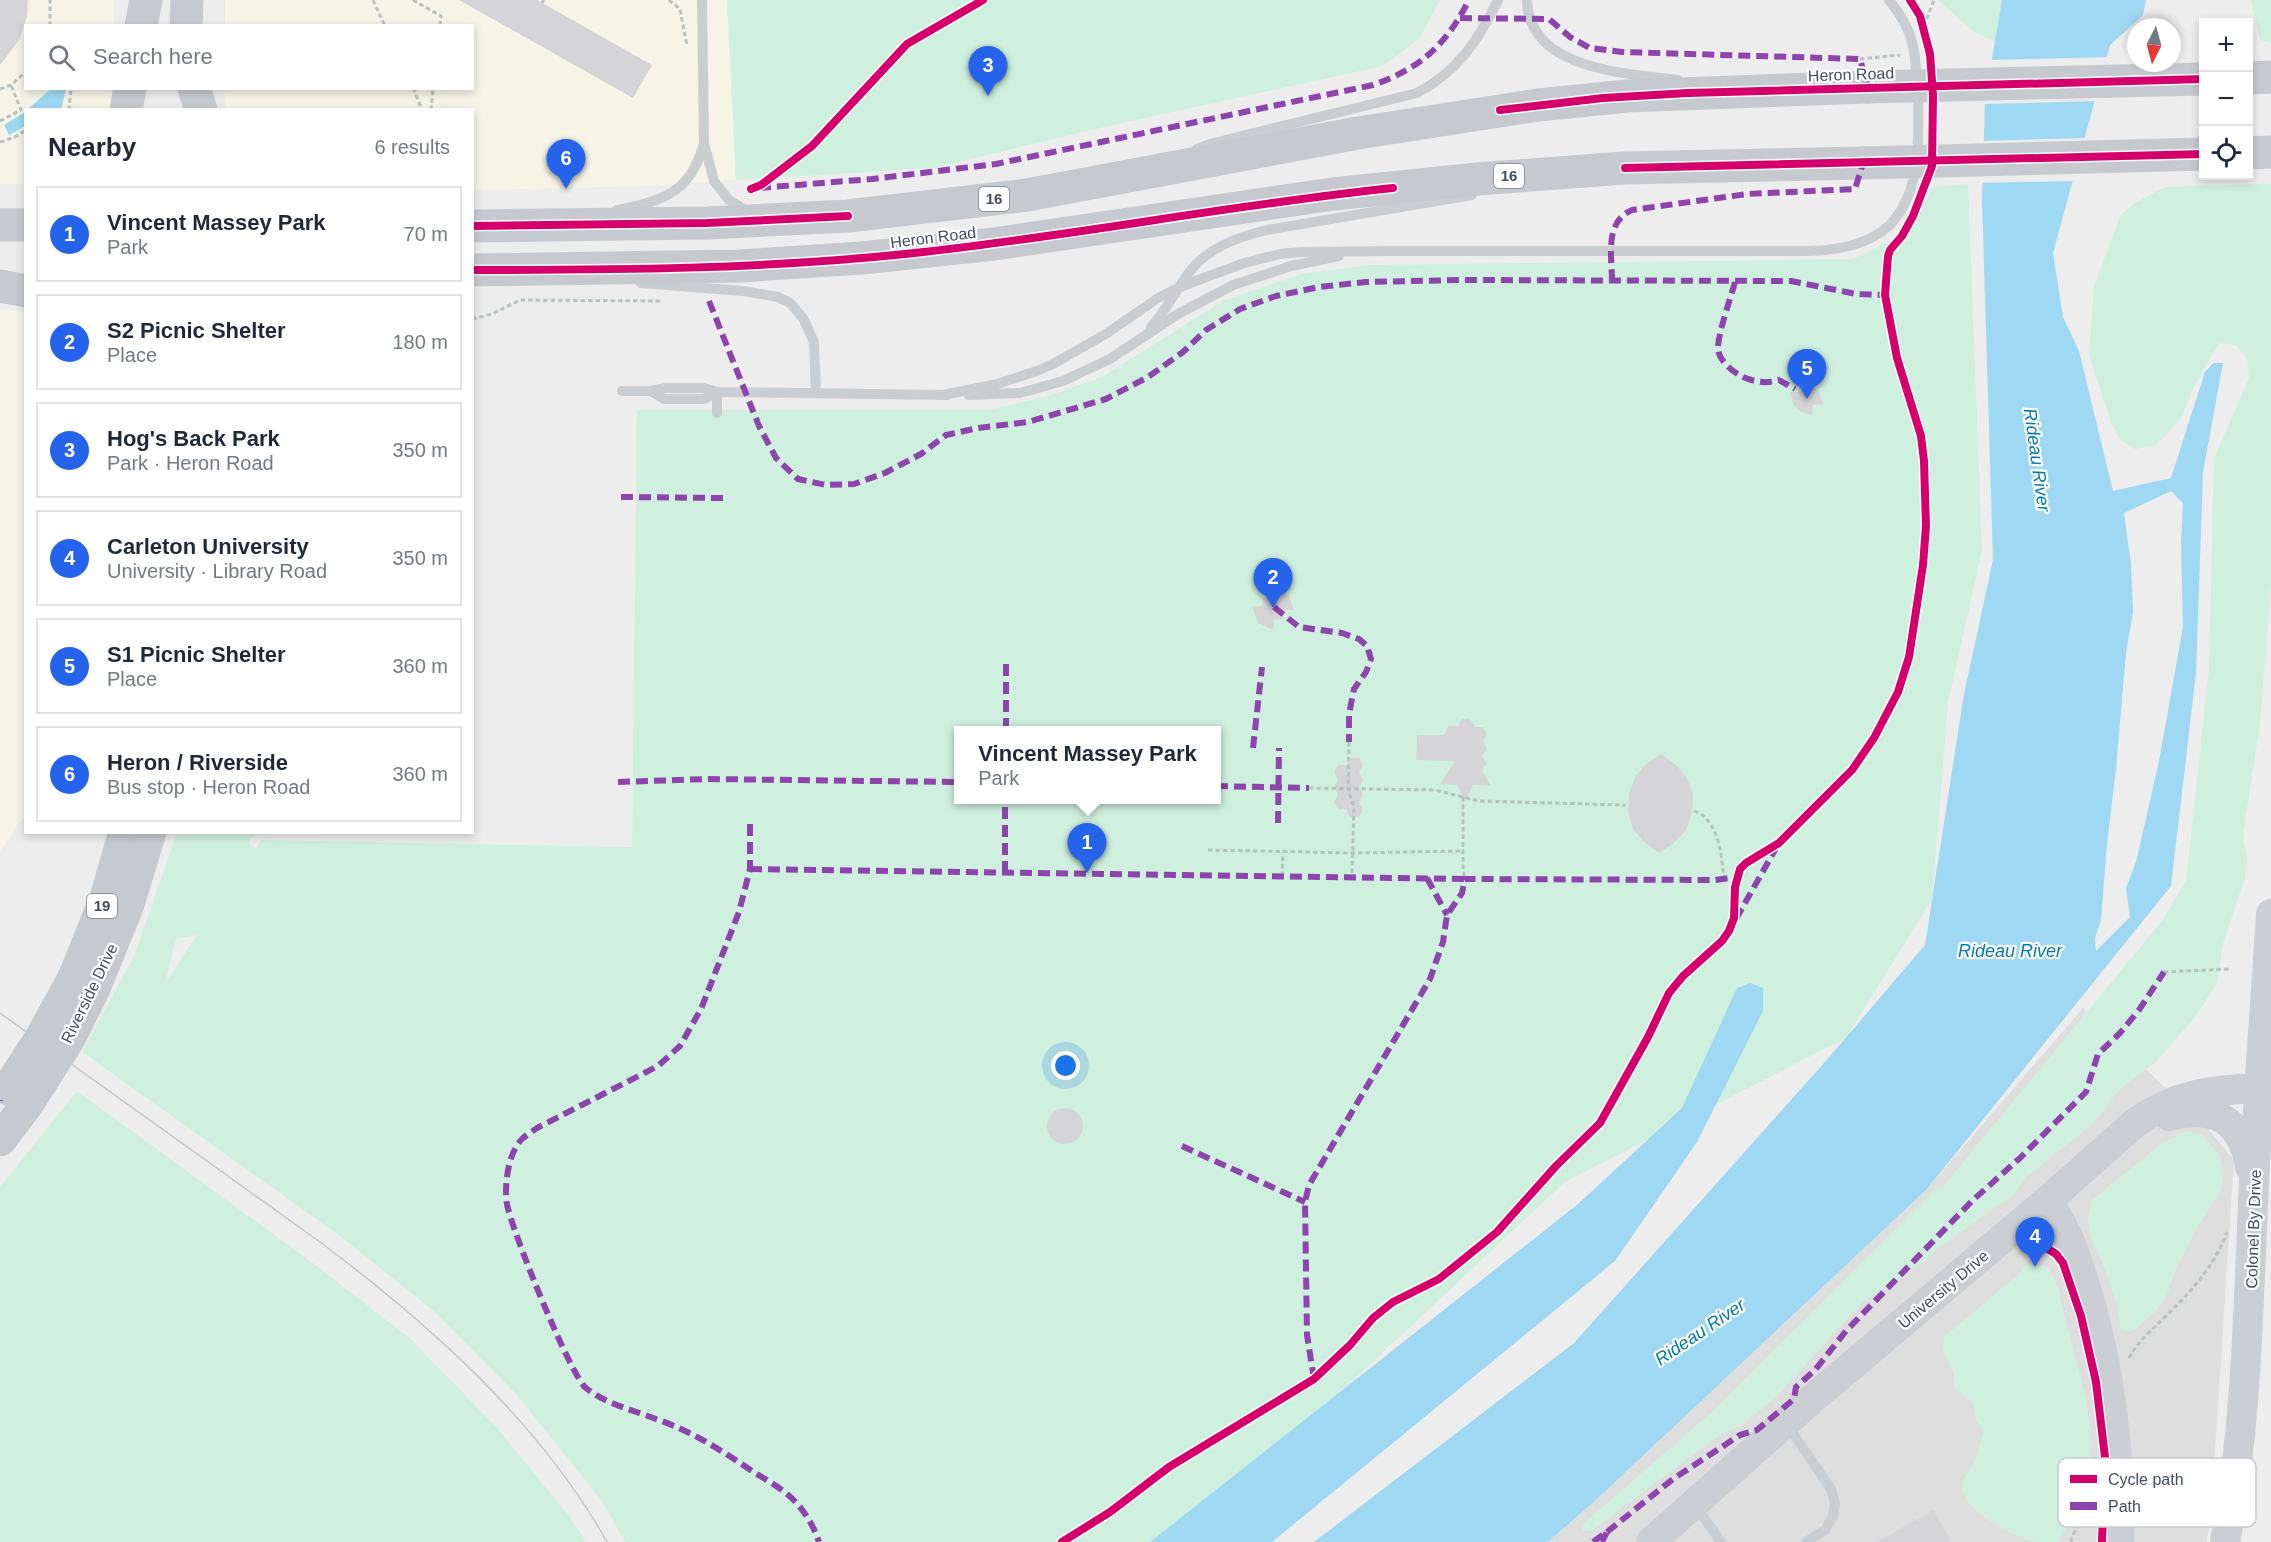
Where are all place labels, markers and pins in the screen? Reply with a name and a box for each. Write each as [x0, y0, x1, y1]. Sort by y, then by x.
pin: 3 [968, 46, 1008, 96]
pin: 6 [546, 140, 586, 189]
pin: 5 [1788, 350, 1826, 399]
pin: 2 [1254, 558, 1292, 608]
pin: 1 [1068, 824, 1106, 873]
pin: 4 [2016, 1218, 2054, 1267]

